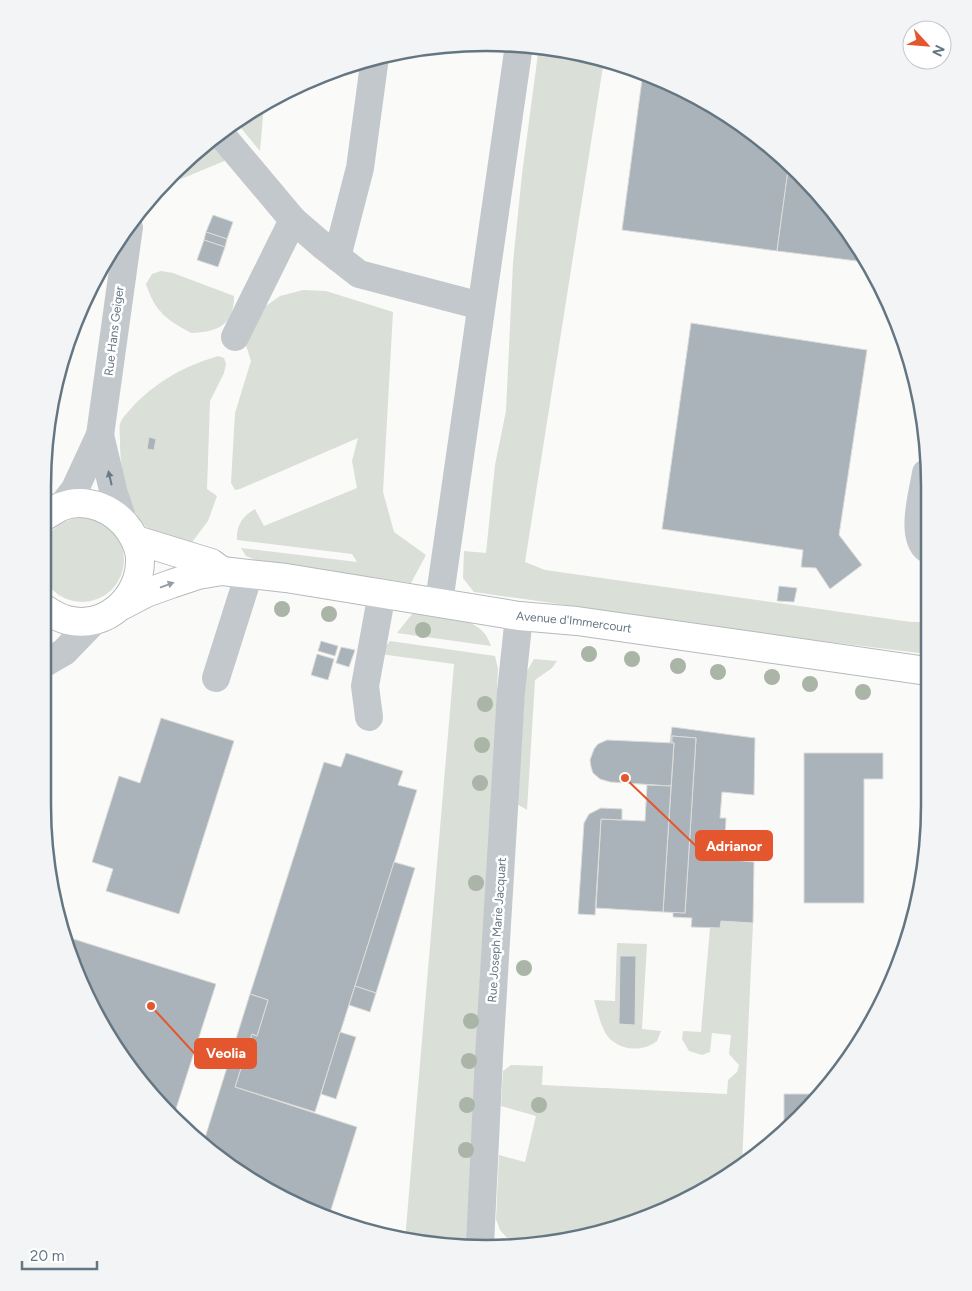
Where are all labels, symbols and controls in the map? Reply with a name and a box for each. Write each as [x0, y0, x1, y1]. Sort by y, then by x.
north arrow [902, 20, 952, 70]
text: N [928, 42, 948, 59]
street label: Rue Hans Geiger [102, 285, 126, 377]
one-way arrow [106, 471, 114, 486]
one-way arrow [160, 581, 175, 589]
street label: Avenue d'Immercourt [516, 609, 633, 636]
callout: Adrianor [696, 831, 772, 860]
text: Adrianor [706, 838, 763, 855]
street label: Rue Joseph Marie Jacquart [485, 856, 509, 1003]
callout: Veolia [195, 1039, 256, 1068]
text: Veolia [206, 1045, 246, 1062]
scale bar [22, 1238, 98, 1270]
text: 20 m [30, 1247, 64, 1265]

